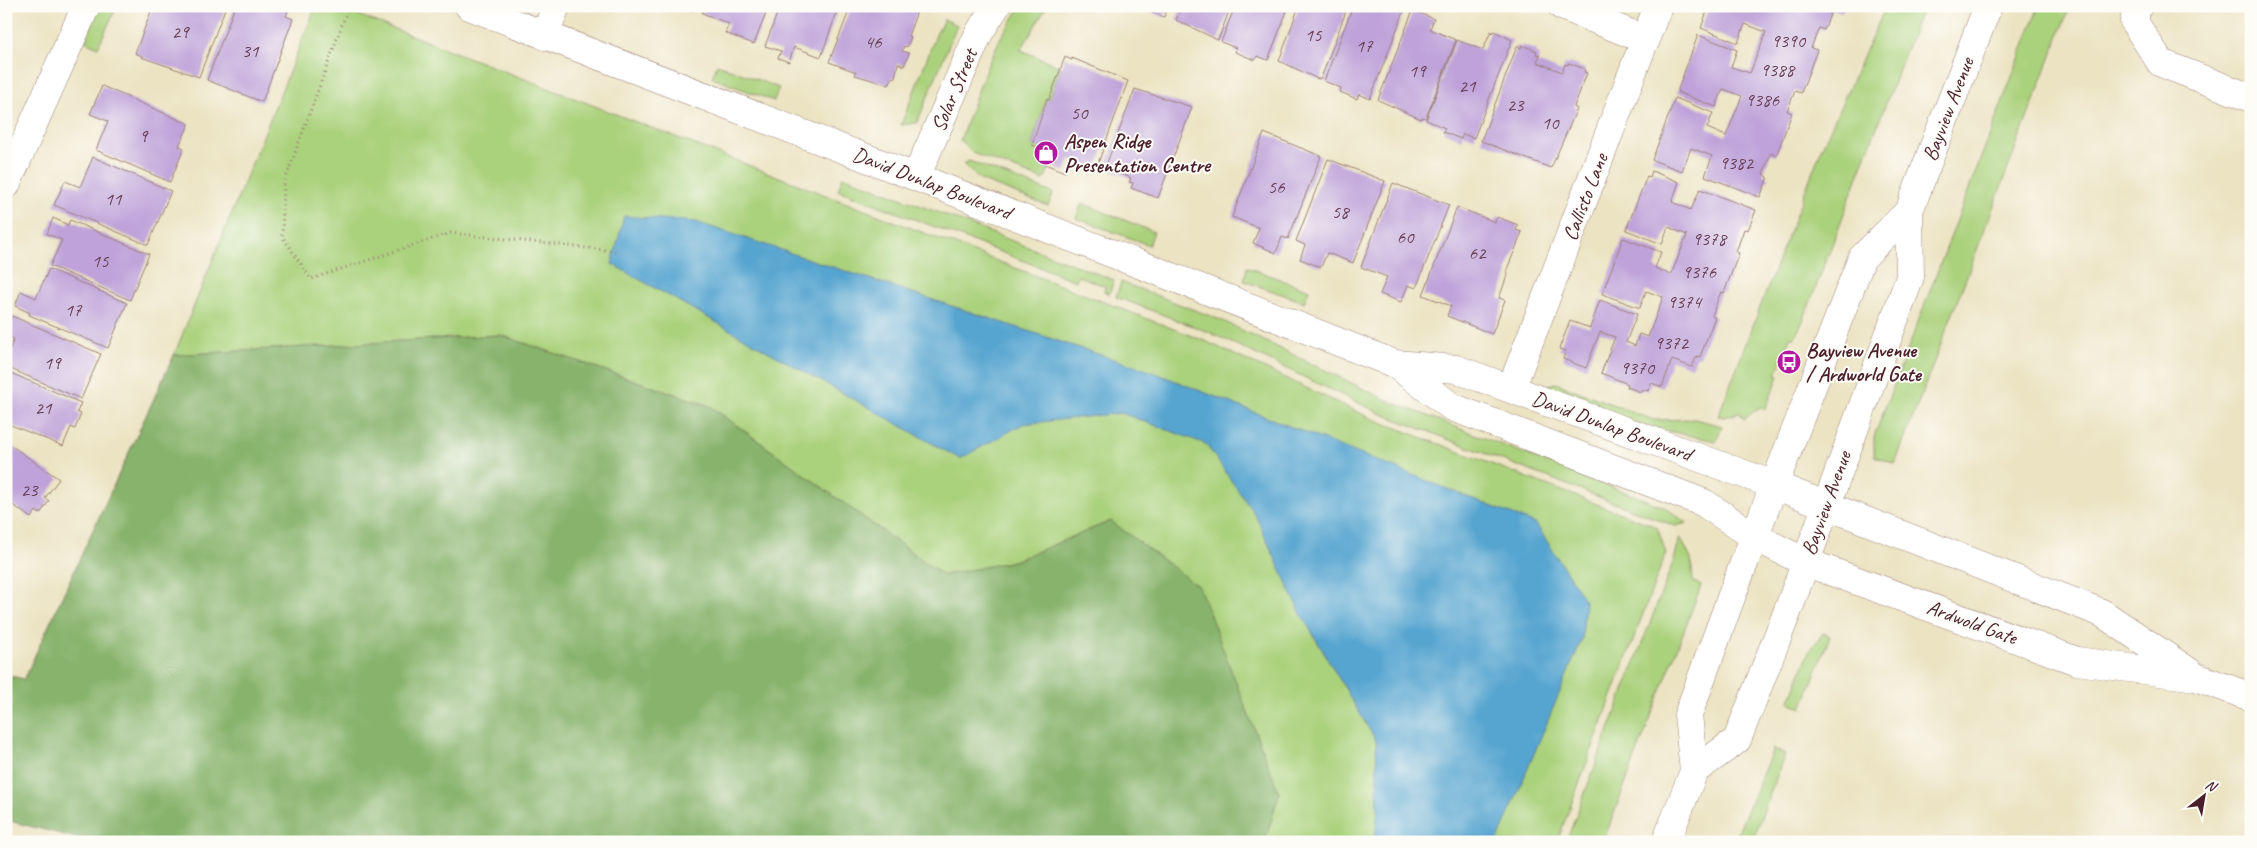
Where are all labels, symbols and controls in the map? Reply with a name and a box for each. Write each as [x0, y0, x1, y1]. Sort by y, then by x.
house number: 29 [171, 20, 190, 44]
house number: 15 [1304, 23, 1323, 47]
house number: 9390 [1771, 29, 1807, 53]
house number: 46 [864, 30, 883, 54]
house number: 17 [1355, 34, 1374, 58]
house number: 31 [241, 39, 260, 63]
street label: Solar Street [925, 43, 984, 135]
street label: Bayview Avenue [1916, 52, 1980, 164]
house number: 9388 [1760, 58, 1797, 82]
house number: 19 [1408, 59, 1427, 83]
house number: 21 [1458, 74, 1477, 98]
house number: 9386 [1745, 88, 1781, 112]
house number: 23 [1506, 93, 1525, 117]
house number: 50 [1070, 101, 1089, 125]
house number: 10 [1541, 111, 1560, 135]
house number: 9 [139, 124, 149, 148]
place label: Aspen Ridge Presentation Centre [1064, 128, 1212, 178]
shop icon: Aspen Ridge Presentation Centre [1033, 140, 1059, 166]
street label: David Dunlap Boulevard [849, 141, 1018, 226]
street label: Callisto Lane [1557, 149, 1614, 244]
house number: 9382 [1719, 151, 1755, 175]
house number: 56 [1267, 175, 1286, 199]
house number: 11 [104, 187, 123, 211]
house number: 58 [1331, 200, 1351, 224]
house number: 60 [1396, 225, 1415, 249]
house number: 9378 [1692, 227, 1729, 251]
house number: 62 [1468, 241, 1487, 265]
house number: 15 [91, 249, 110, 273]
house number: 9376 [1682, 260, 1718, 284]
house number: 9374 [1667, 290, 1704, 314]
house number: 17 [64, 298, 83, 322]
house number: 9372 [1654, 331, 1690, 355]
place label: Bayview Avenue / Ardworld Gate [1806, 337, 1923, 387]
bus stop icon: Bayview Avenue / Ardworld Gate [1776, 349, 1802, 375]
house number: 19 [43, 351, 62, 375]
house number: 9370 [1620, 356, 1656, 380]
street label: David Dunlap Boulevard [1529, 385, 1698, 468]
house number: 21 [34, 396, 53, 420]
street label: Bayview Avenue [1795, 446, 1857, 559]
house number: 23 [20, 478, 39, 502]
street label: Ardwold Gate [1924, 594, 2022, 651]
north arrow [2180, 770, 2230, 820]
text: N [2202, 776, 2221, 796]

